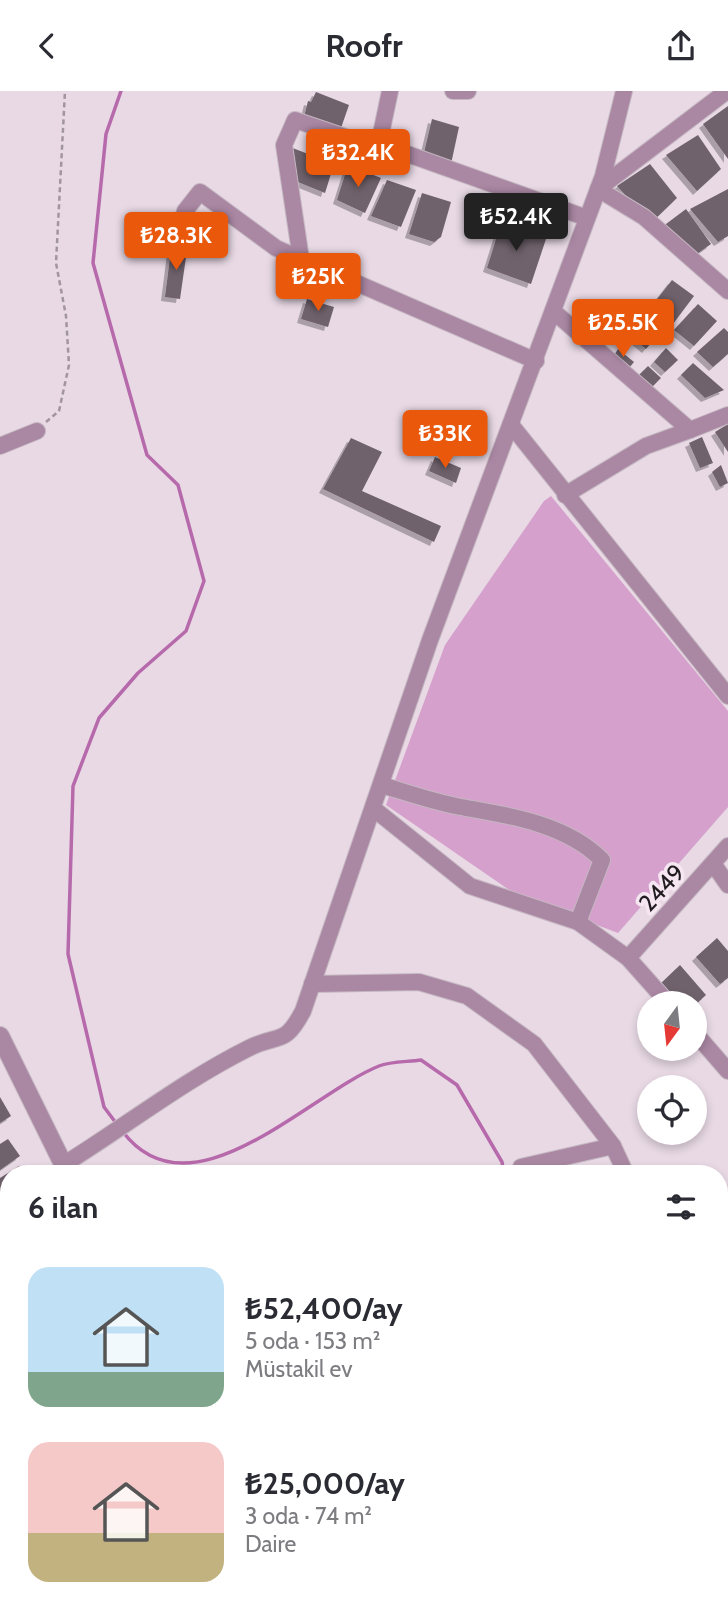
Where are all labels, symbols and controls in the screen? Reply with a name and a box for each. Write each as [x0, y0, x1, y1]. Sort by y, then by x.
text: Roofr [325, 26, 403, 65]
icon: back [28, 27, 66, 65]
icon: share [662, 27, 700, 65]
pin: ₺32.4K [301, 129, 415, 189]
text: ₺32.4K [322, 138, 394, 166]
pin: ₺52.4K [459, 193, 573, 253]
text: ₺52.4K [480, 202, 552, 230]
pin: ₺28.3K [119, 213, 233, 272]
text: ₺28.3K [140, 221, 212, 249]
pin: ₺25K [277, 253, 359, 313]
text: ₺25K [292, 262, 344, 290]
pin: ₺25.5K [566, 299, 680, 359]
text: ₺25.5K [588, 308, 658, 336]
pin: ₺33K [404, 411, 486, 470]
text: ₺33K [419, 419, 471, 447]
street label: 2449 [633, 858, 691, 917]
north arrow [637, 991, 707, 1061]
map controls [637, 991, 707, 1145]
button: locate [637, 1075, 707, 1145]
icon: filters [662, 1188, 700, 1226]
text: 6 ilan [28, 1189, 98, 1226]
text: ₺52,400/ay [245, 1290, 403, 1327]
icon: home [84, 1295, 168, 1379]
text: 5 oda · 153 m² [245, 1327, 380, 1355]
text: Müstakil ev [245, 1355, 353, 1383]
text: ₺25,000/ay [245, 1465, 405, 1502]
icon: home [84, 1470, 168, 1554]
text: 3 oda · 74 m² [245, 1502, 372, 1530]
text: Daire [245, 1530, 296, 1558]

